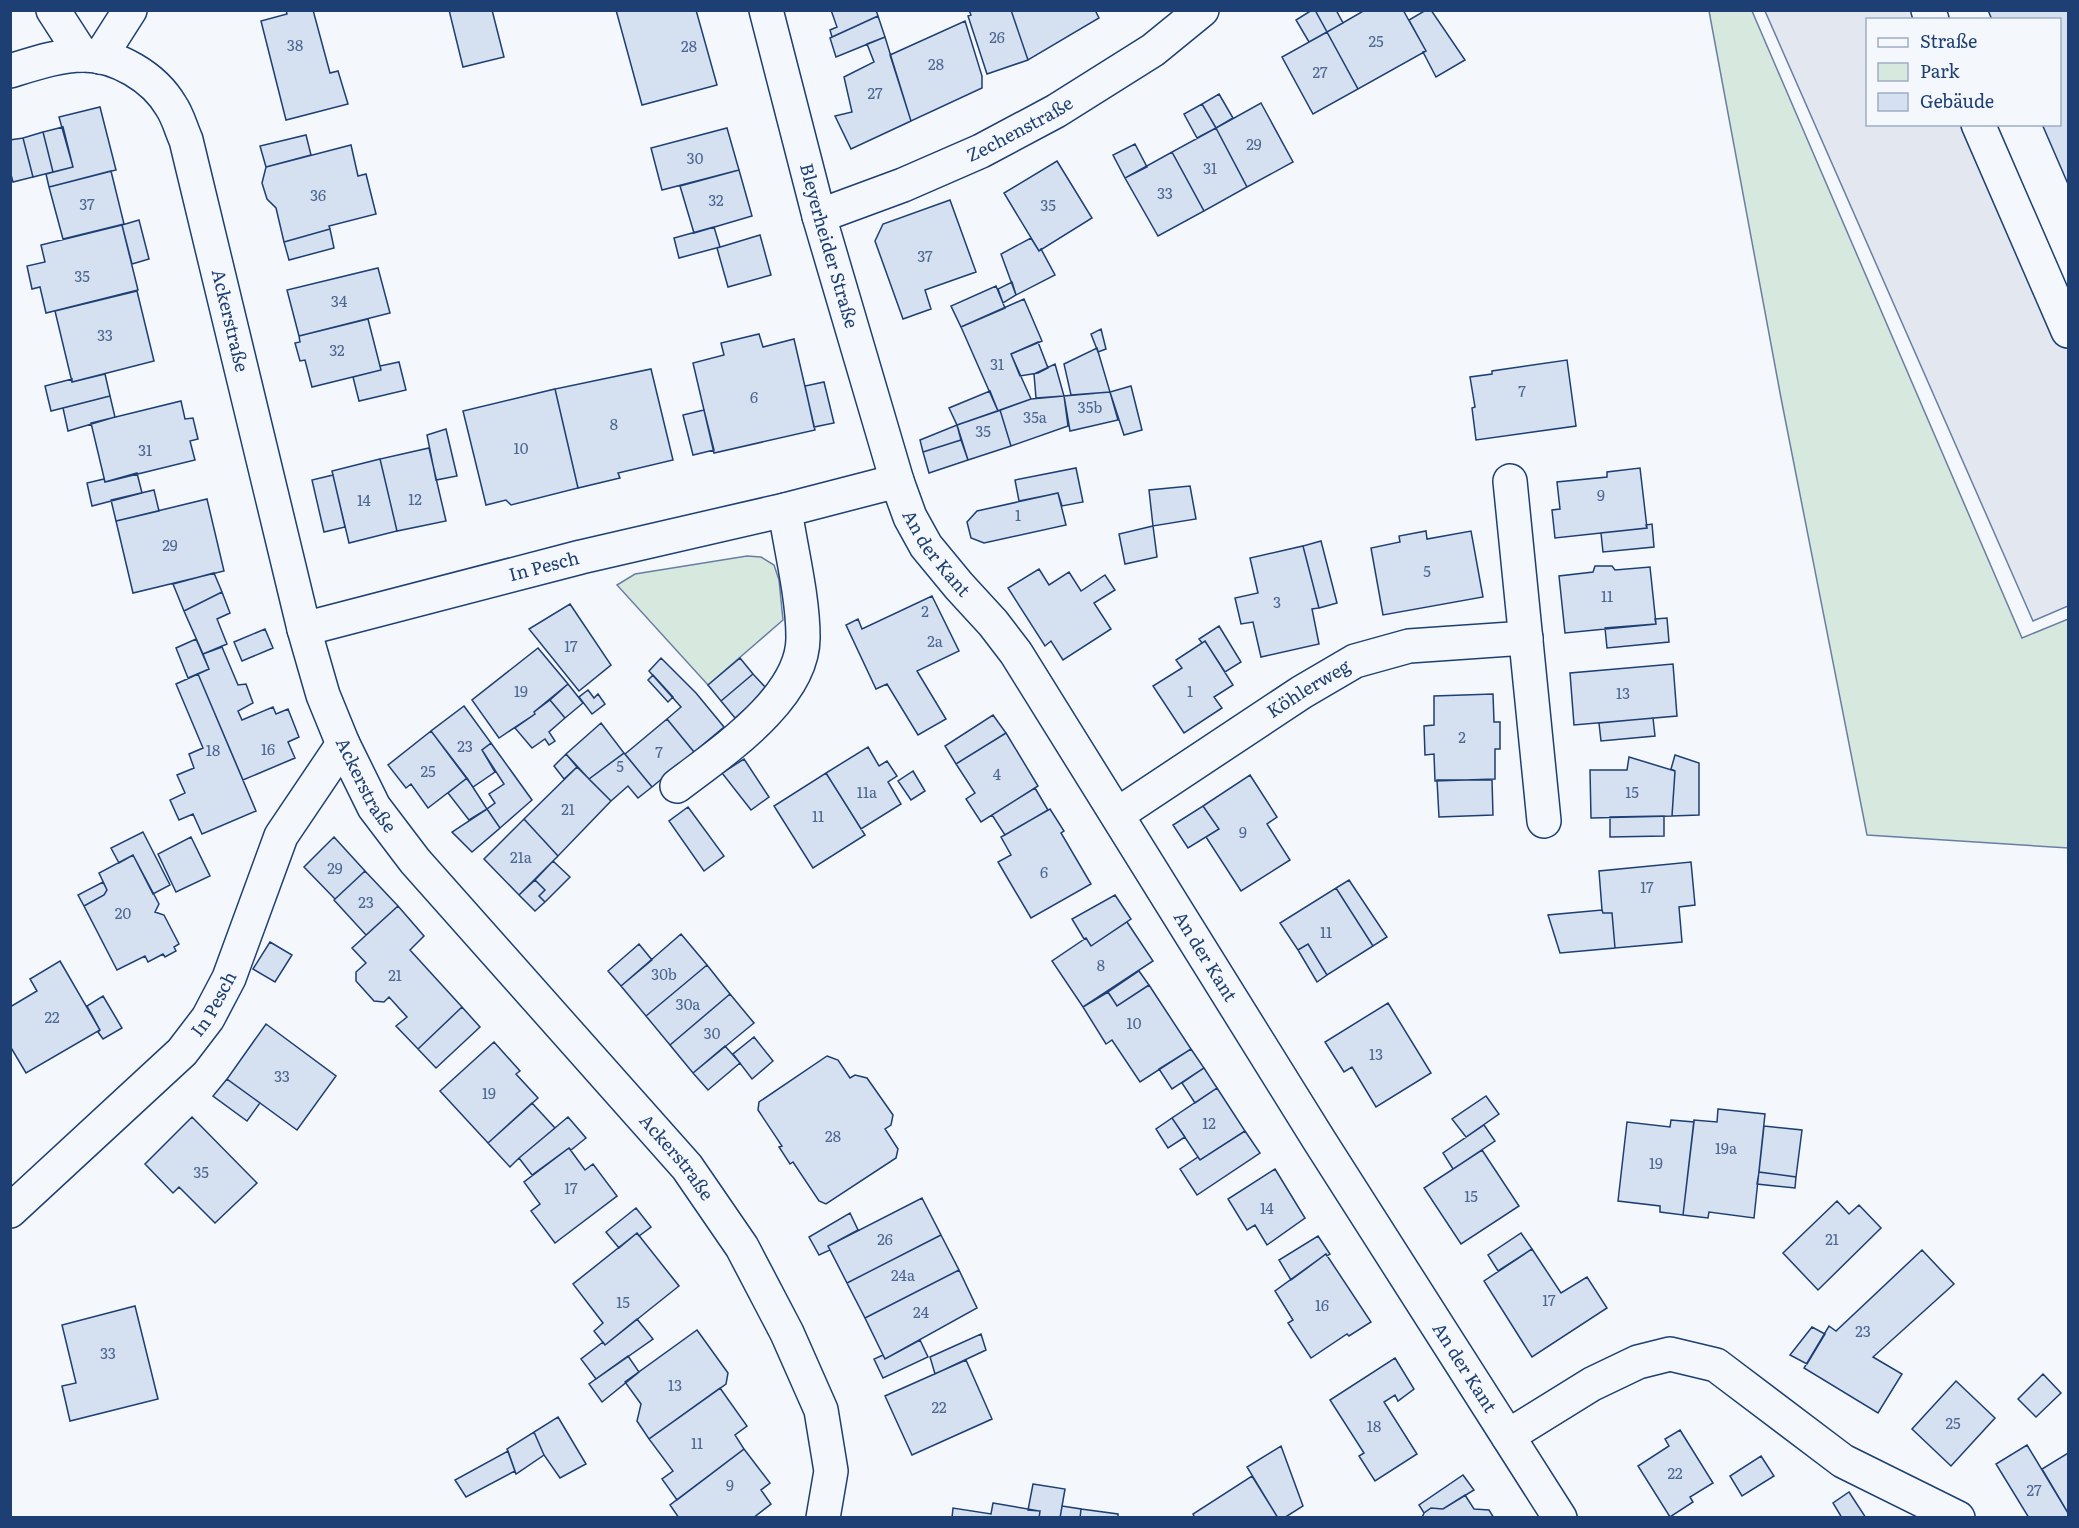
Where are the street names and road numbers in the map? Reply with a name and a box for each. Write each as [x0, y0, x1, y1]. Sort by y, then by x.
street label: Zechenstraße [962, 89, 1078, 168]
street label: Bleyerheider Straße [794, 160, 866, 331]
street label: Ackerstraße [206, 266, 257, 375]
street label: An der Kant [896, 504, 978, 603]
street label: In Pesch [506, 543, 582, 587]
street label: Köhlerweg [1261, 651, 1356, 724]
street label: Ackerstraße [330, 733, 404, 838]
street label: An der Kant [1168, 906, 1245, 1007]
street label: In Pesch [183, 966, 242, 1042]
street label: Ackerstraße [634, 1107, 721, 1205]
street label: An der Kant [1427, 1317, 1505, 1418]

